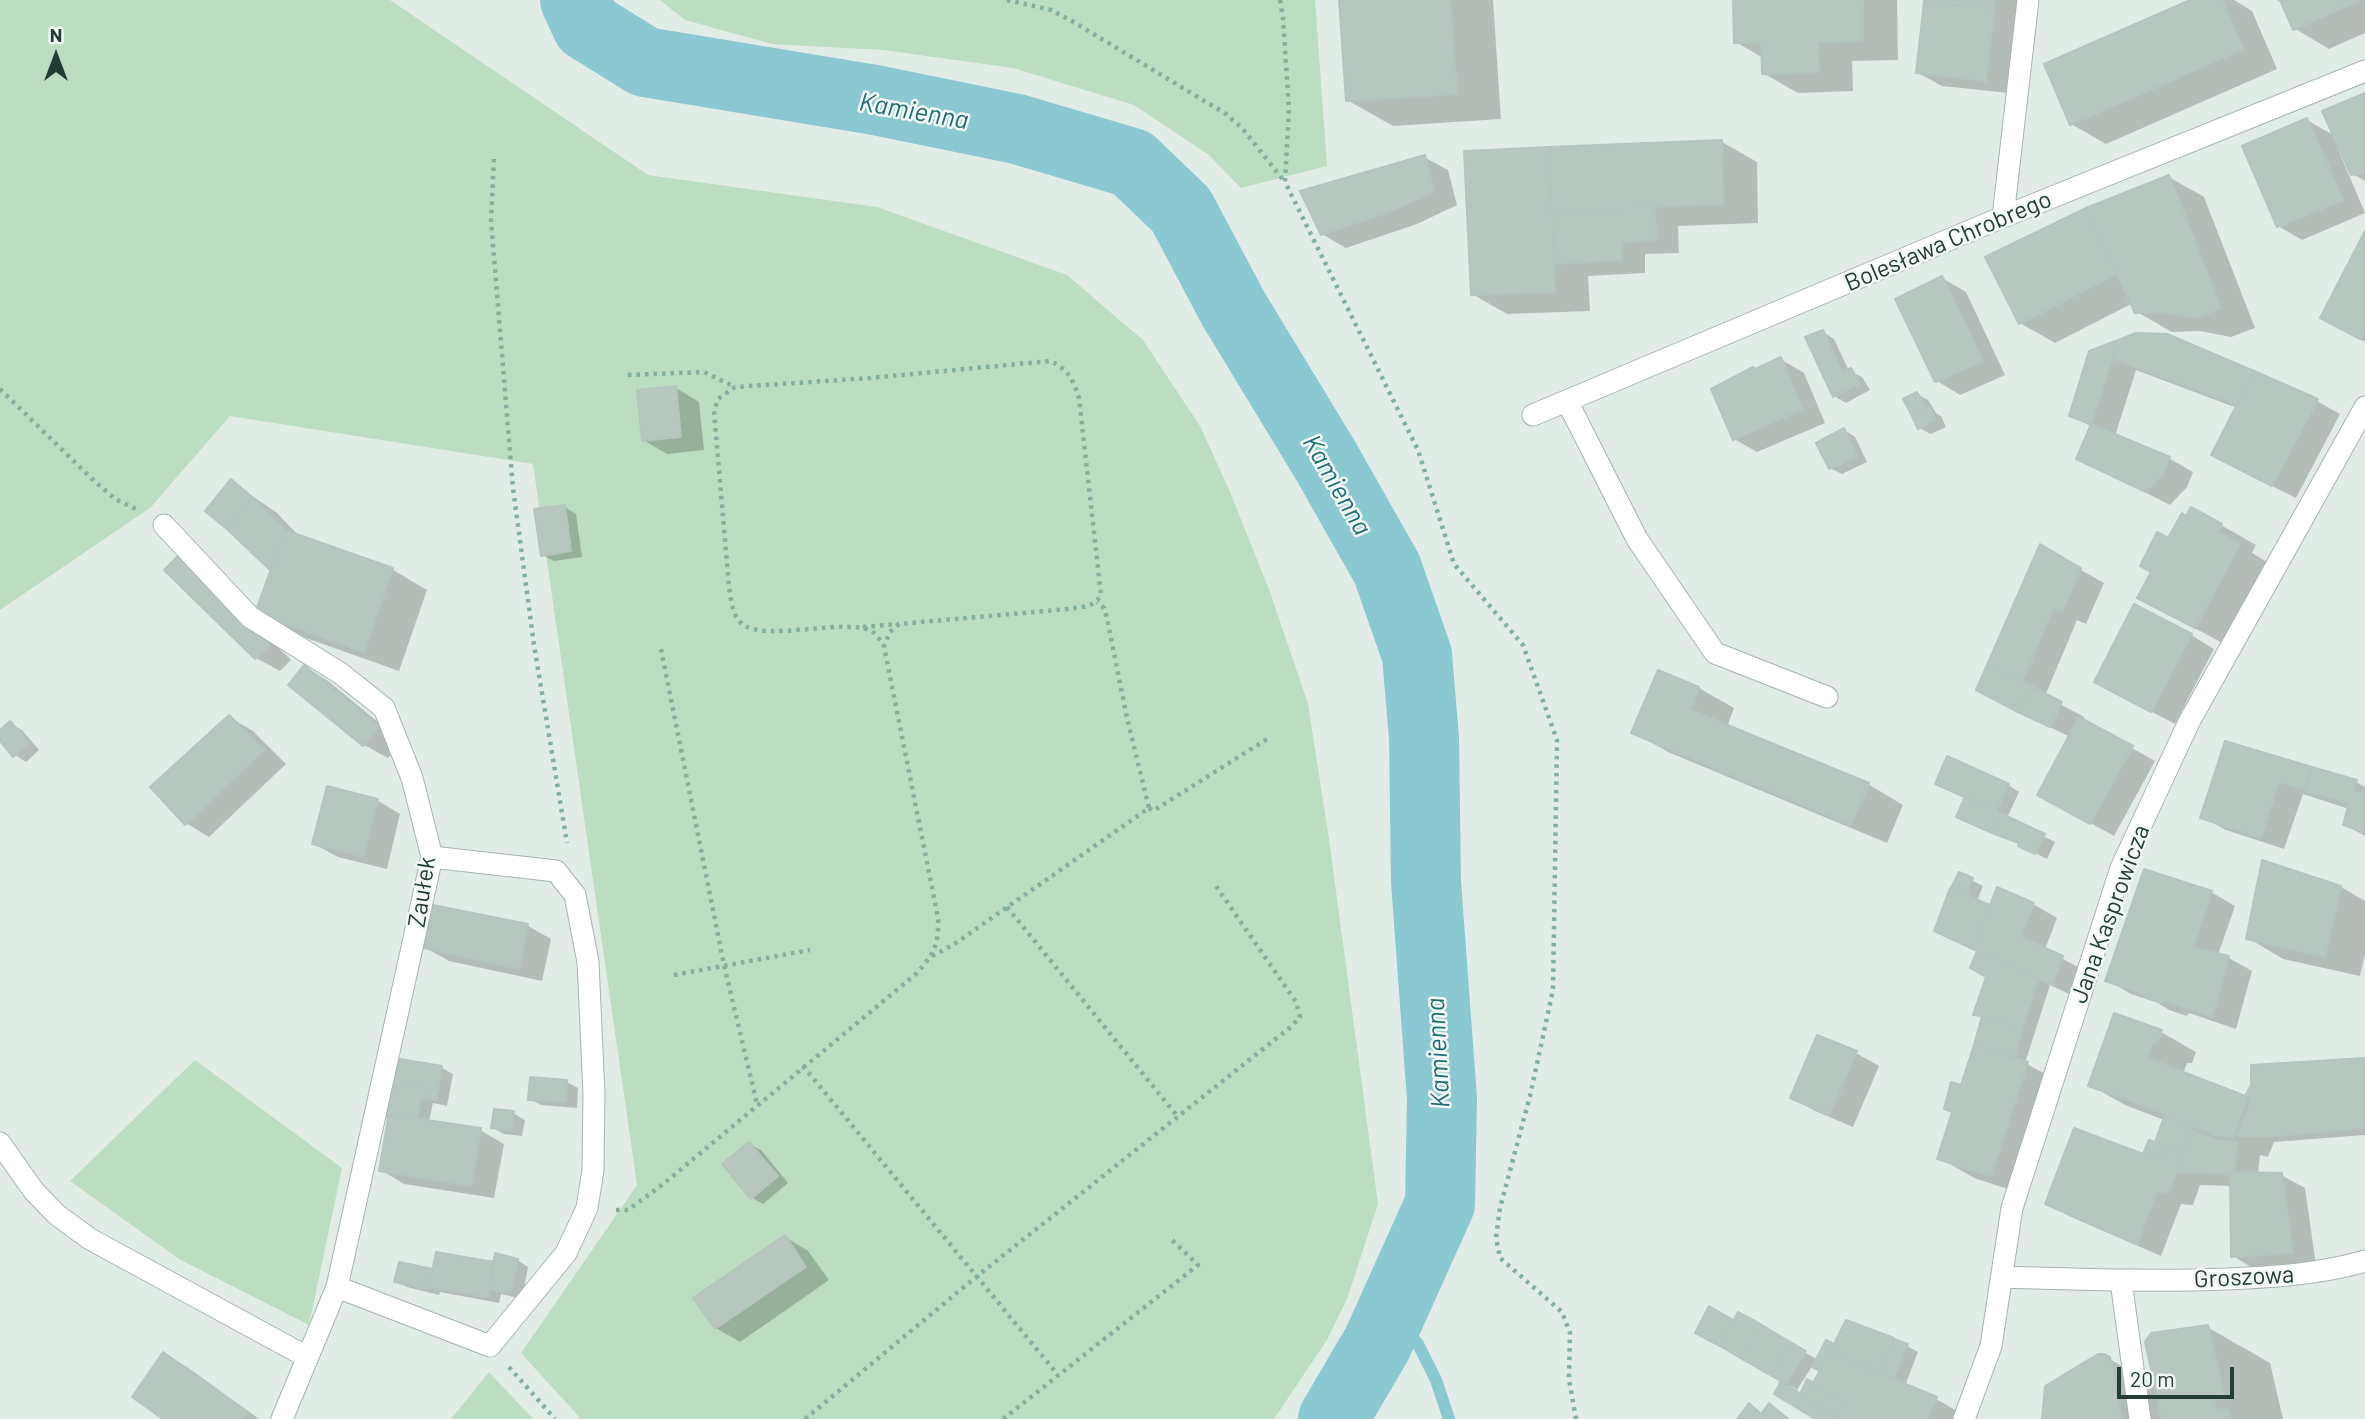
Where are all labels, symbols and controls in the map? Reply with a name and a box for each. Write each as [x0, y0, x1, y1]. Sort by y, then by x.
north arrow [21, 21, 91, 91]
text: N [50, 23, 62, 46]
water label: Kamienna [857, 86, 971, 136]
street label: Bolesława Chrobrego [1840, 184, 2056, 298]
water label: Kamienna [1296, 429, 1378, 541]
street label: Jana Kasprowicza [2064, 821, 2156, 1007]
street label: Zaułek [402, 855, 442, 929]
water label: Kamienna [1420, 997, 1456, 1109]
street label: Groszowa [2193, 1260, 2295, 1294]
scale bar [2120, 1352, 2237, 1396]
text: 20 m [2130, 1366, 2175, 1391]

